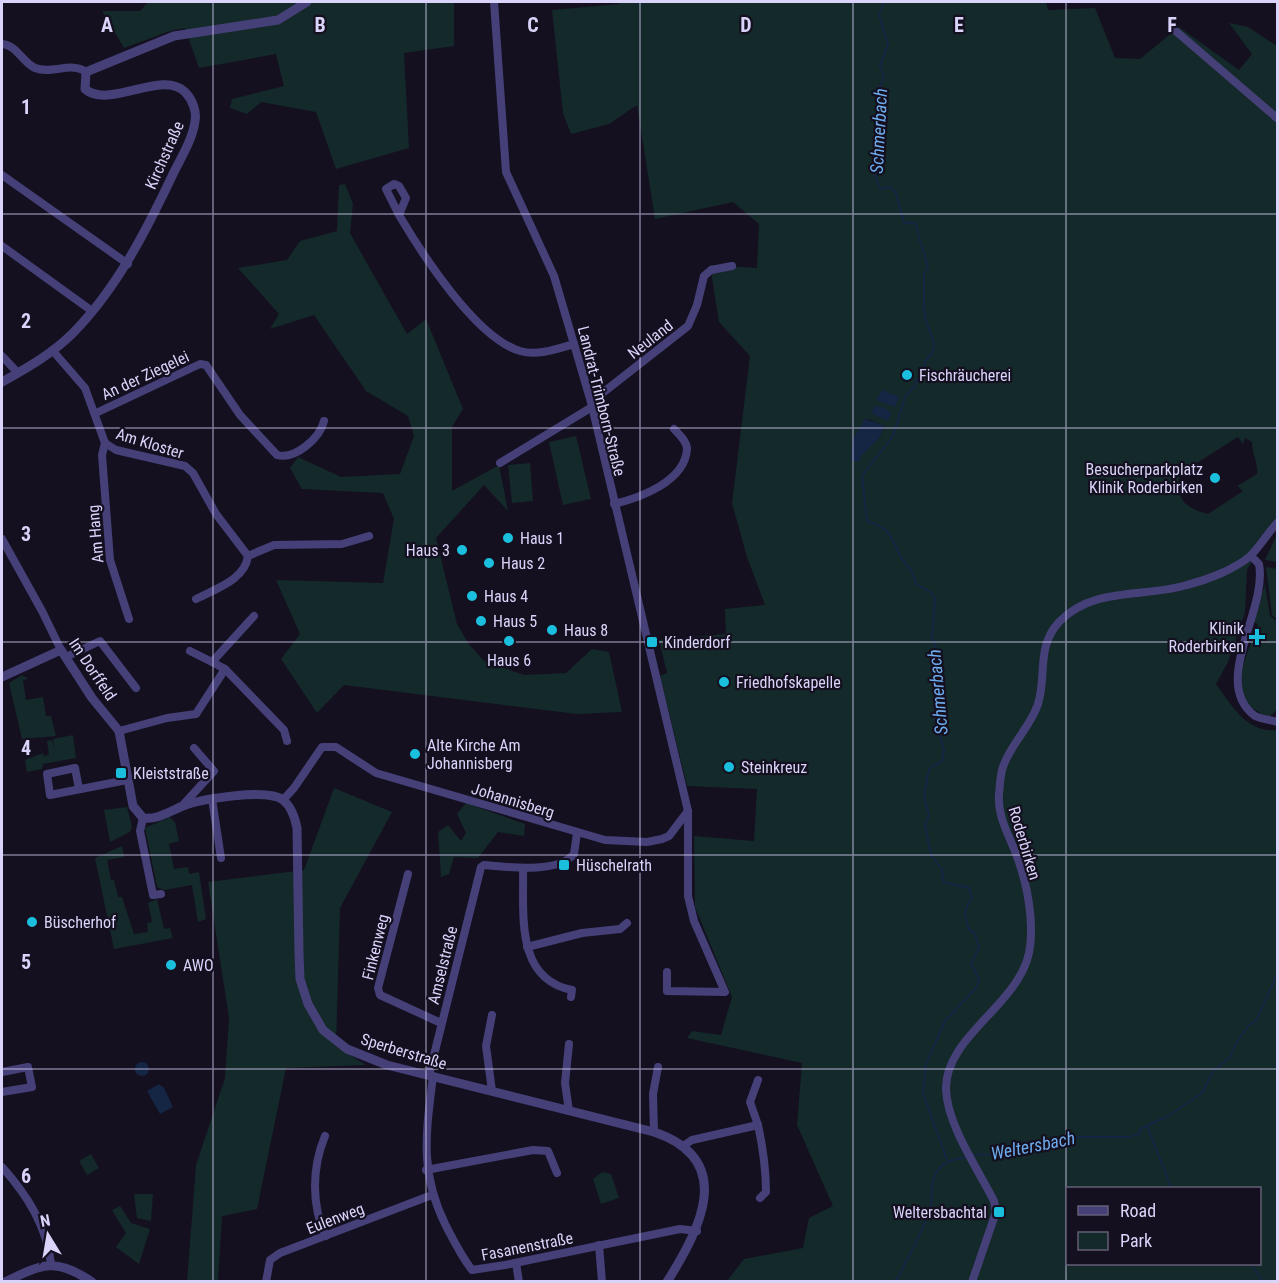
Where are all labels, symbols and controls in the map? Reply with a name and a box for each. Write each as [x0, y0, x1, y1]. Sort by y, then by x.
text: A [101, 13, 113, 37]
text: B [314, 13, 326, 37]
text: C [527, 13, 539, 37]
text: D [740, 13, 752, 37]
text: E [954, 13, 964, 37]
text: F [1167, 13, 1177, 37]
water label: Schmerbach [866, 88, 891, 174]
text: 1 [21, 95, 31, 119]
street label: Kirchstraße [141, 118, 188, 192]
text: 2 [21, 309, 31, 333]
street label: Neuland [624, 316, 677, 363]
street label: Landrat-Trimborn-Straße [574, 324, 629, 478]
street label: An der Ziegelei [98, 347, 192, 404]
place label: Fischräucherei [919, 366, 1011, 385]
marker: Fischräucherei [900, 368, 914, 382]
street label: Am Kloster [114, 424, 186, 463]
place label: Besucherparkplatz Klinik Roderbirken [1086, 460, 1203, 497]
marker: Besucherparkplatz Klinik Roderbirken [1208, 471, 1222, 485]
street label: Am Hang [83, 504, 107, 564]
text: 3 [21, 522, 31, 546]
place label: Haus 1 [520, 529, 564, 548]
marker: Haus 1 [501, 531, 515, 545]
place label: Haus 3 [406, 541, 450, 560]
marker: Haus 3 [455, 543, 469, 557]
place label: Haus 2 [501, 554, 545, 573]
marker: Haus 2 [482, 556, 496, 570]
place label: Haus 4 [484, 587, 528, 606]
marker: Haus 4 [465, 589, 479, 603]
place label: Haus 5 [493, 612, 537, 631]
marker: Haus 5 [474, 614, 488, 628]
place label: Klinik Roderbirken [1168, 619, 1245, 656]
place label: Haus 8 [564, 621, 608, 640]
marker: Haus 8 [545, 623, 559, 637]
marker: Klinik Roderbirken [1248, 628, 1266, 646]
place label: Kinderdorf [664, 633, 730, 652]
marker: Haus 6 [502, 634, 516, 648]
street label: Im Dorffeld [65, 635, 120, 704]
marker: Kinderdorf [645, 635, 659, 649]
water label: Schmerbach [923, 648, 952, 736]
place label: Haus 6 [487, 651, 531, 670]
place label: Friedhofskapelle [736, 673, 841, 692]
marker: Friedhofskapelle [717, 675, 731, 689]
text: 4 [21, 736, 31, 760]
place label: Alte Kirche Am Johannisberg [427, 736, 521, 773]
marker: Alte Kirche Am Johannisberg [408, 747, 422, 761]
place label: Steinkreuz [741, 758, 807, 777]
marker: Steinkreuz [722, 760, 736, 774]
place label: Kleiststraße [133, 764, 209, 783]
marker: Kleiststraße [114, 766, 128, 780]
street label: Johannisberg [469, 779, 557, 822]
street label: Roderbirken [1004, 804, 1045, 882]
place label: Hüschelrath [576, 856, 652, 875]
marker: Hüschelrath [557, 858, 571, 872]
street label: Finkenweg [358, 912, 393, 982]
place label: Büscherhof [44, 913, 116, 932]
marker: Büscherhof [25, 915, 39, 929]
street label: Amselstraße [424, 924, 461, 1006]
text: 5 [21, 950, 31, 974]
place label: AWO [183, 956, 214, 975]
marker: AWO [164, 958, 178, 972]
street label: Sperberstraße [359, 1029, 449, 1074]
water label: Weltersbach [989, 1127, 1077, 1164]
text: 6 [21, 1164, 31, 1188]
legend [1066, 1187, 1261, 1265]
street label: Eulenweg [304, 1199, 367, 1238]
text: Road [1120, 1200, 1156, 1221]
place label: Weltersbachtal [893, 1203, 987, 1222]
north arrow [18, 1205, 78, 1265]
marker: Weltersbachtal [992, 1205, 1006, 1219]
text: N [39, 1211, 52, 1231]
street label: Fasanenstraße [480, 1228, 575, 1265]
text: Park [1120, 1230, 1152, 1251]

